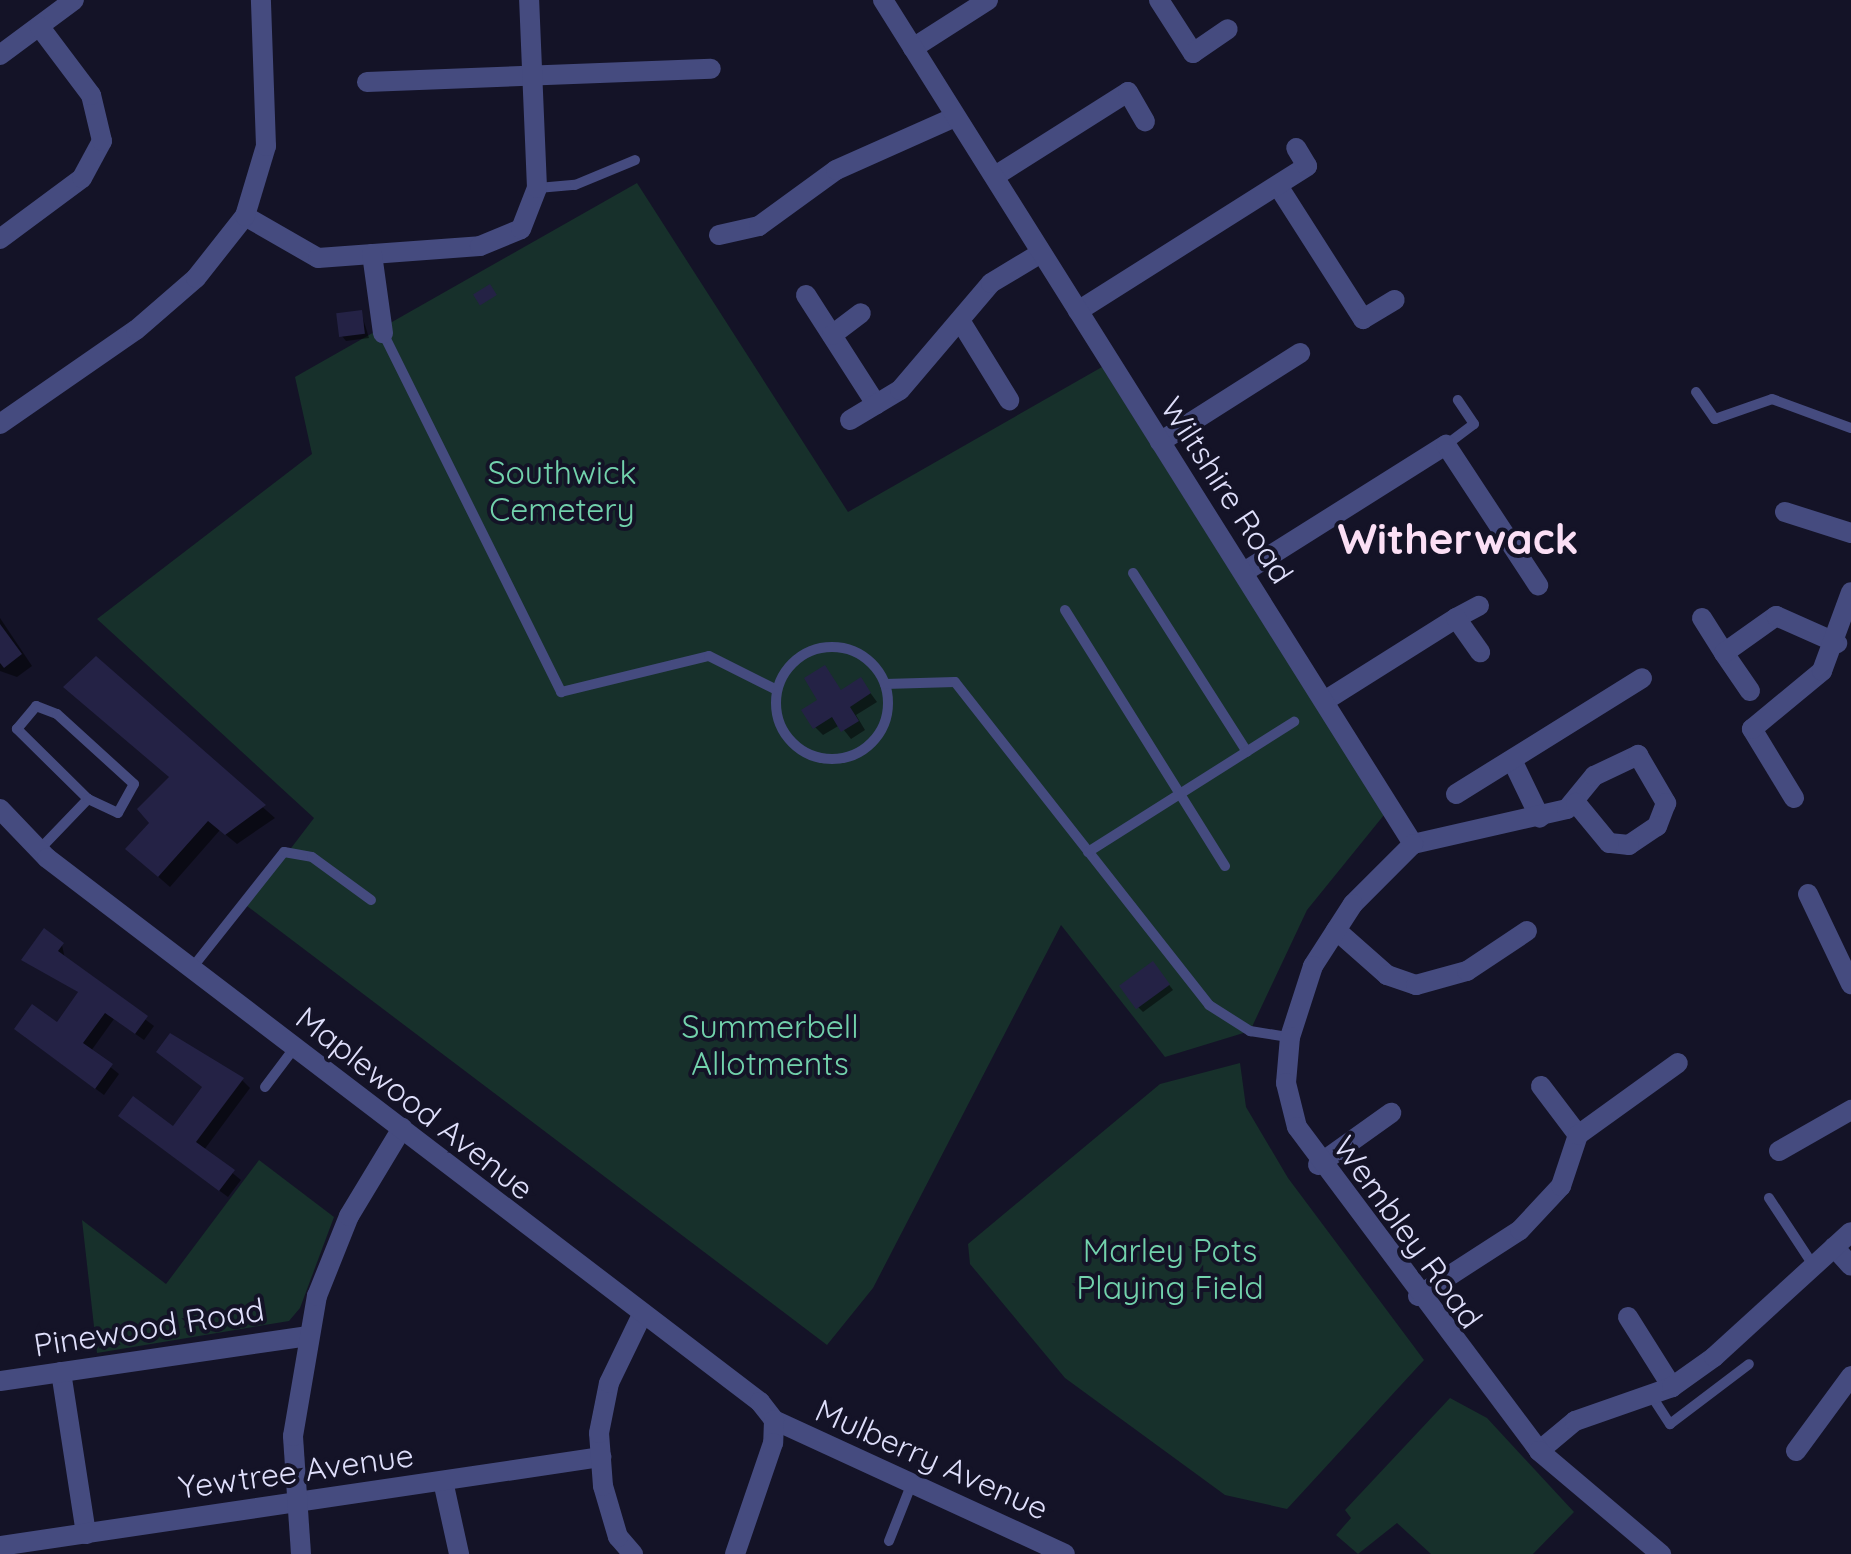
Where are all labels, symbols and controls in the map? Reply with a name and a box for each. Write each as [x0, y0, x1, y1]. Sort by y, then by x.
street label: Wiltshire Road [1153, 390, 1301, 590]
park label: Southwick Cemetery [487, 454, 637, 529]
district label: Witherwack [1338, 514, 1578, 564]
street label: Maplewood Avenue [289, 998, 541, 1208]
park label: Summerbell Allotments [681, 1008, 859, 1083]
street label: Wembley Road [1325, 1128, 1491, 1336]
park label: Marley Pots Playing Field [1076, 1232, 1264, 1307]
street label: Pinewood Road [31, 1290, 267, 1364]
street label: Mulberry Avenue [810, 1391, 1054, 1527]
street label: Yewtree Avenue [176, 1435, 416, 1507]

